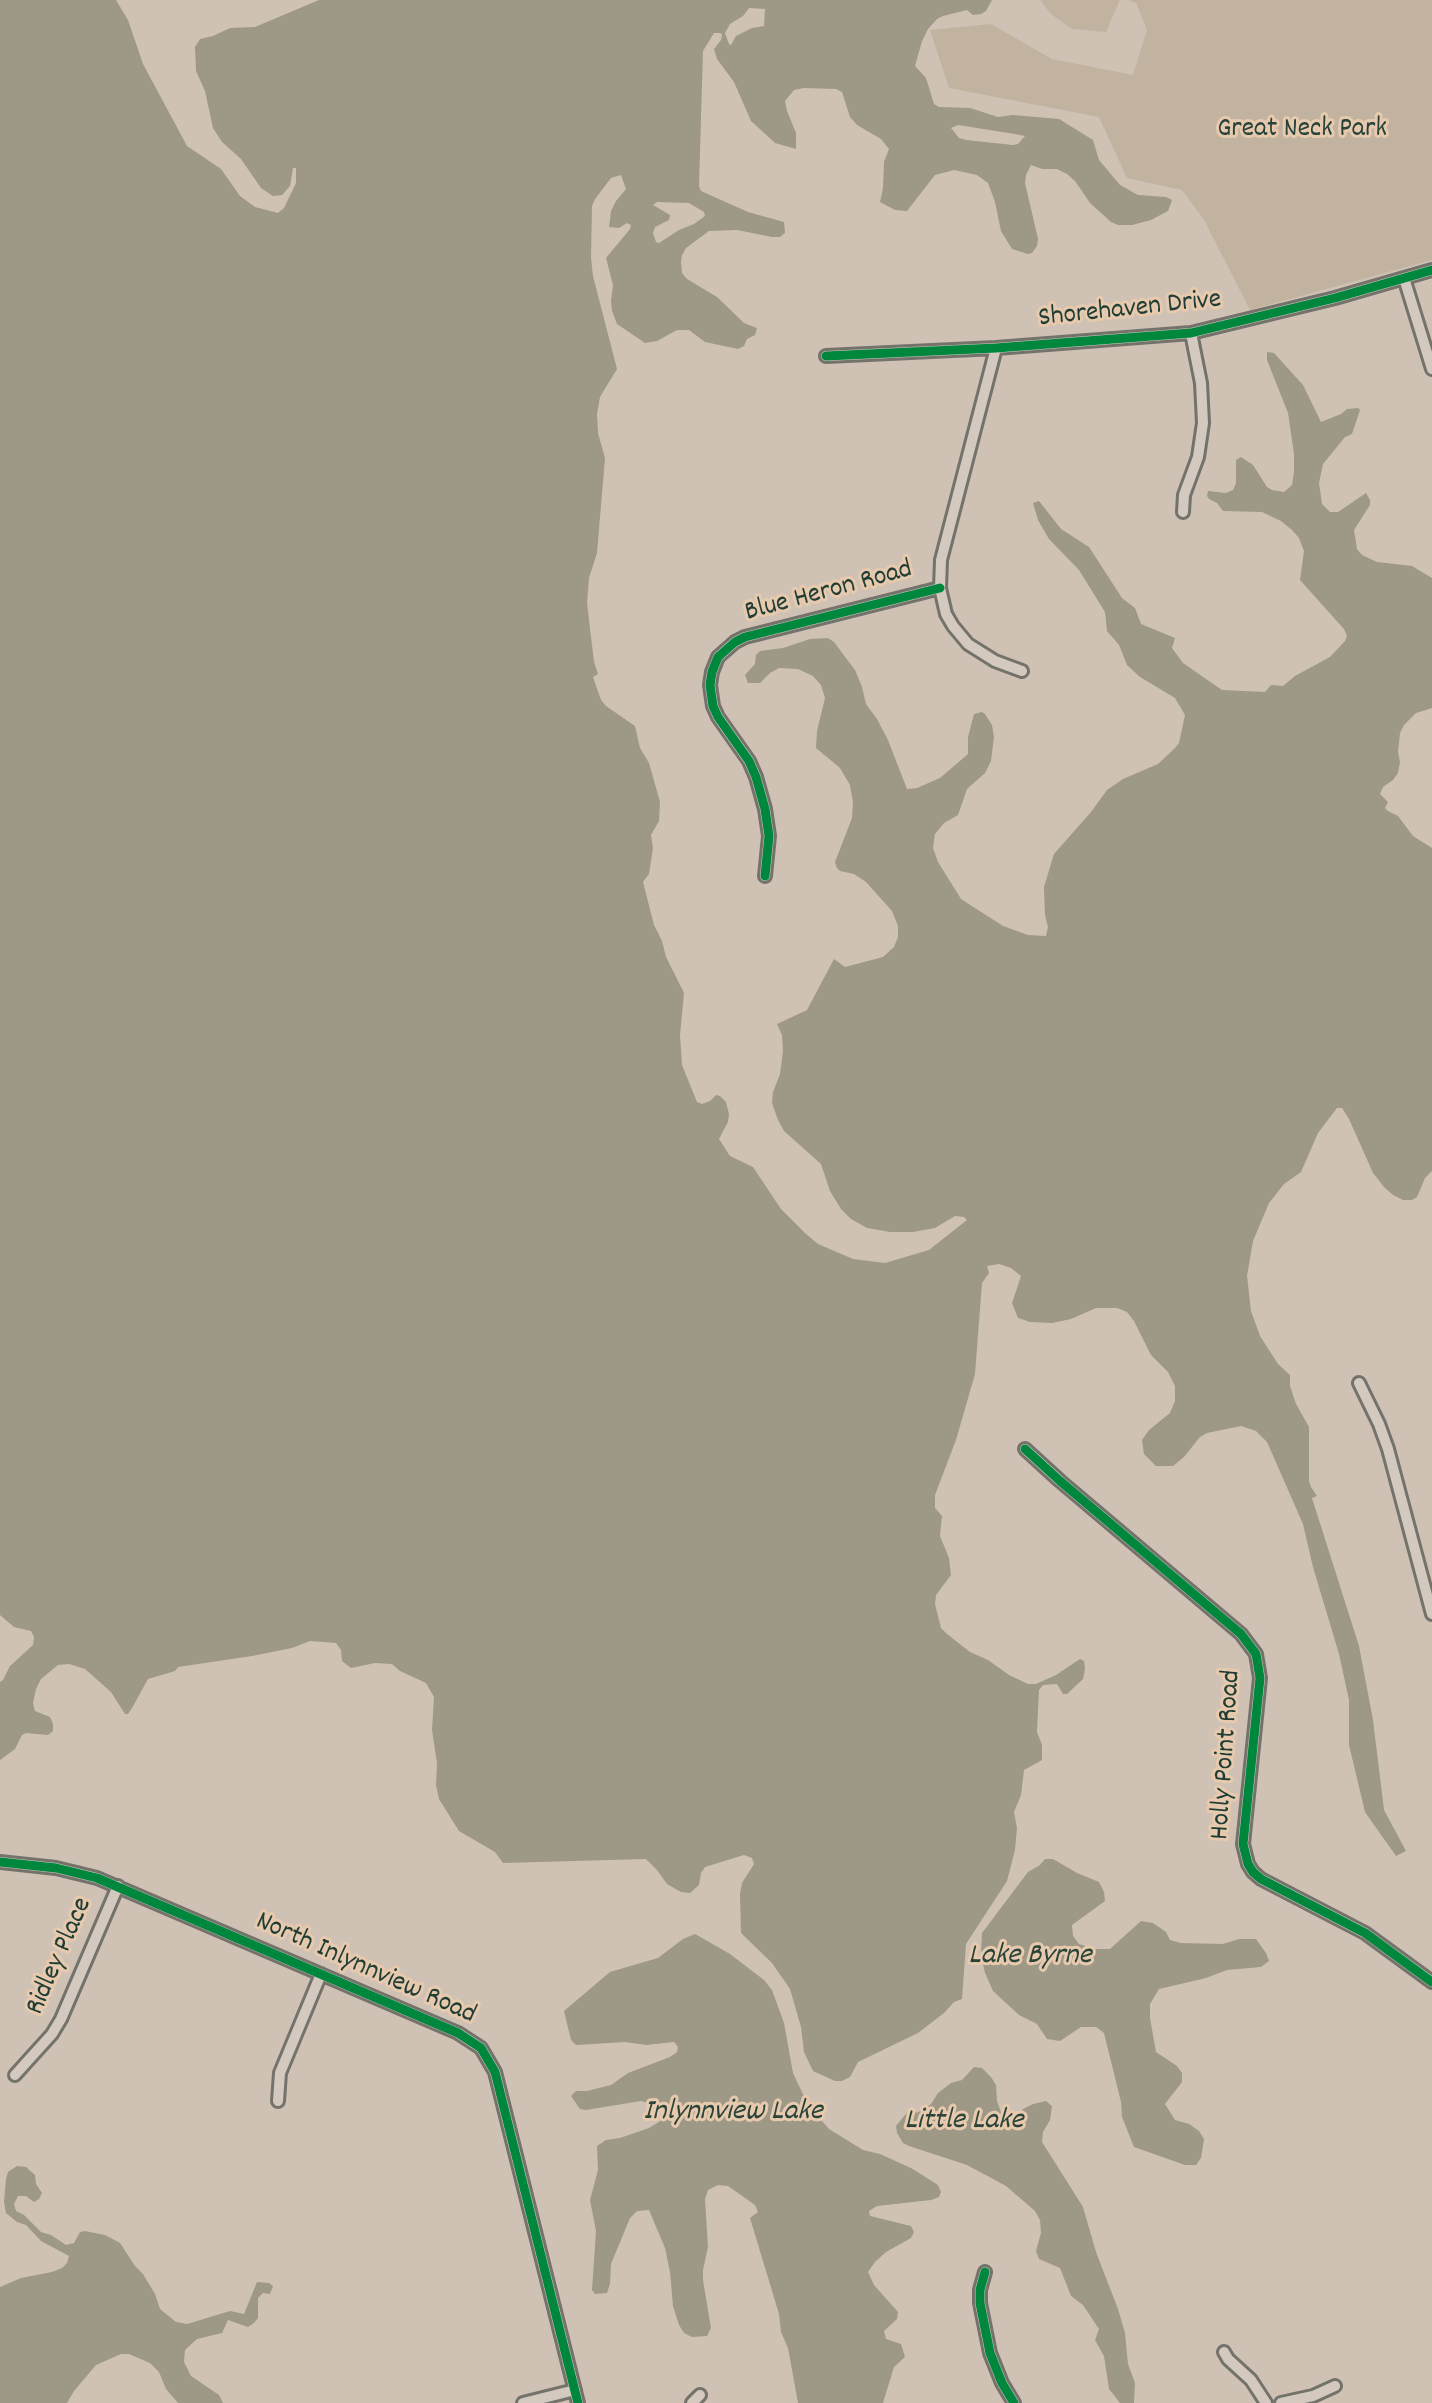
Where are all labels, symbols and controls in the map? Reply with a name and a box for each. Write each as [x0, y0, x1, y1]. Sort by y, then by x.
park label: Great Neck Park [1217, 114, 1387, 148]
street label: Shorehaven Drive [1037, 285, 1223, 337]
street label: Blue Heron Road [742, 555, 916, 631]
street label: Holly Point Road [1205, 1669, 1251, 1841]
street label: Ridley Place [20, 1893, 102, 2021]
street label: North Inlynnview Road [250, 1906, 480, 2034]
water label: Lake Byrne [968, 1940, 1092, 1976]
water label: Inlynnview Lake [643, 2096, 823, 2132]
water label: Little Lake [905, 2105, 1023, 2141]

